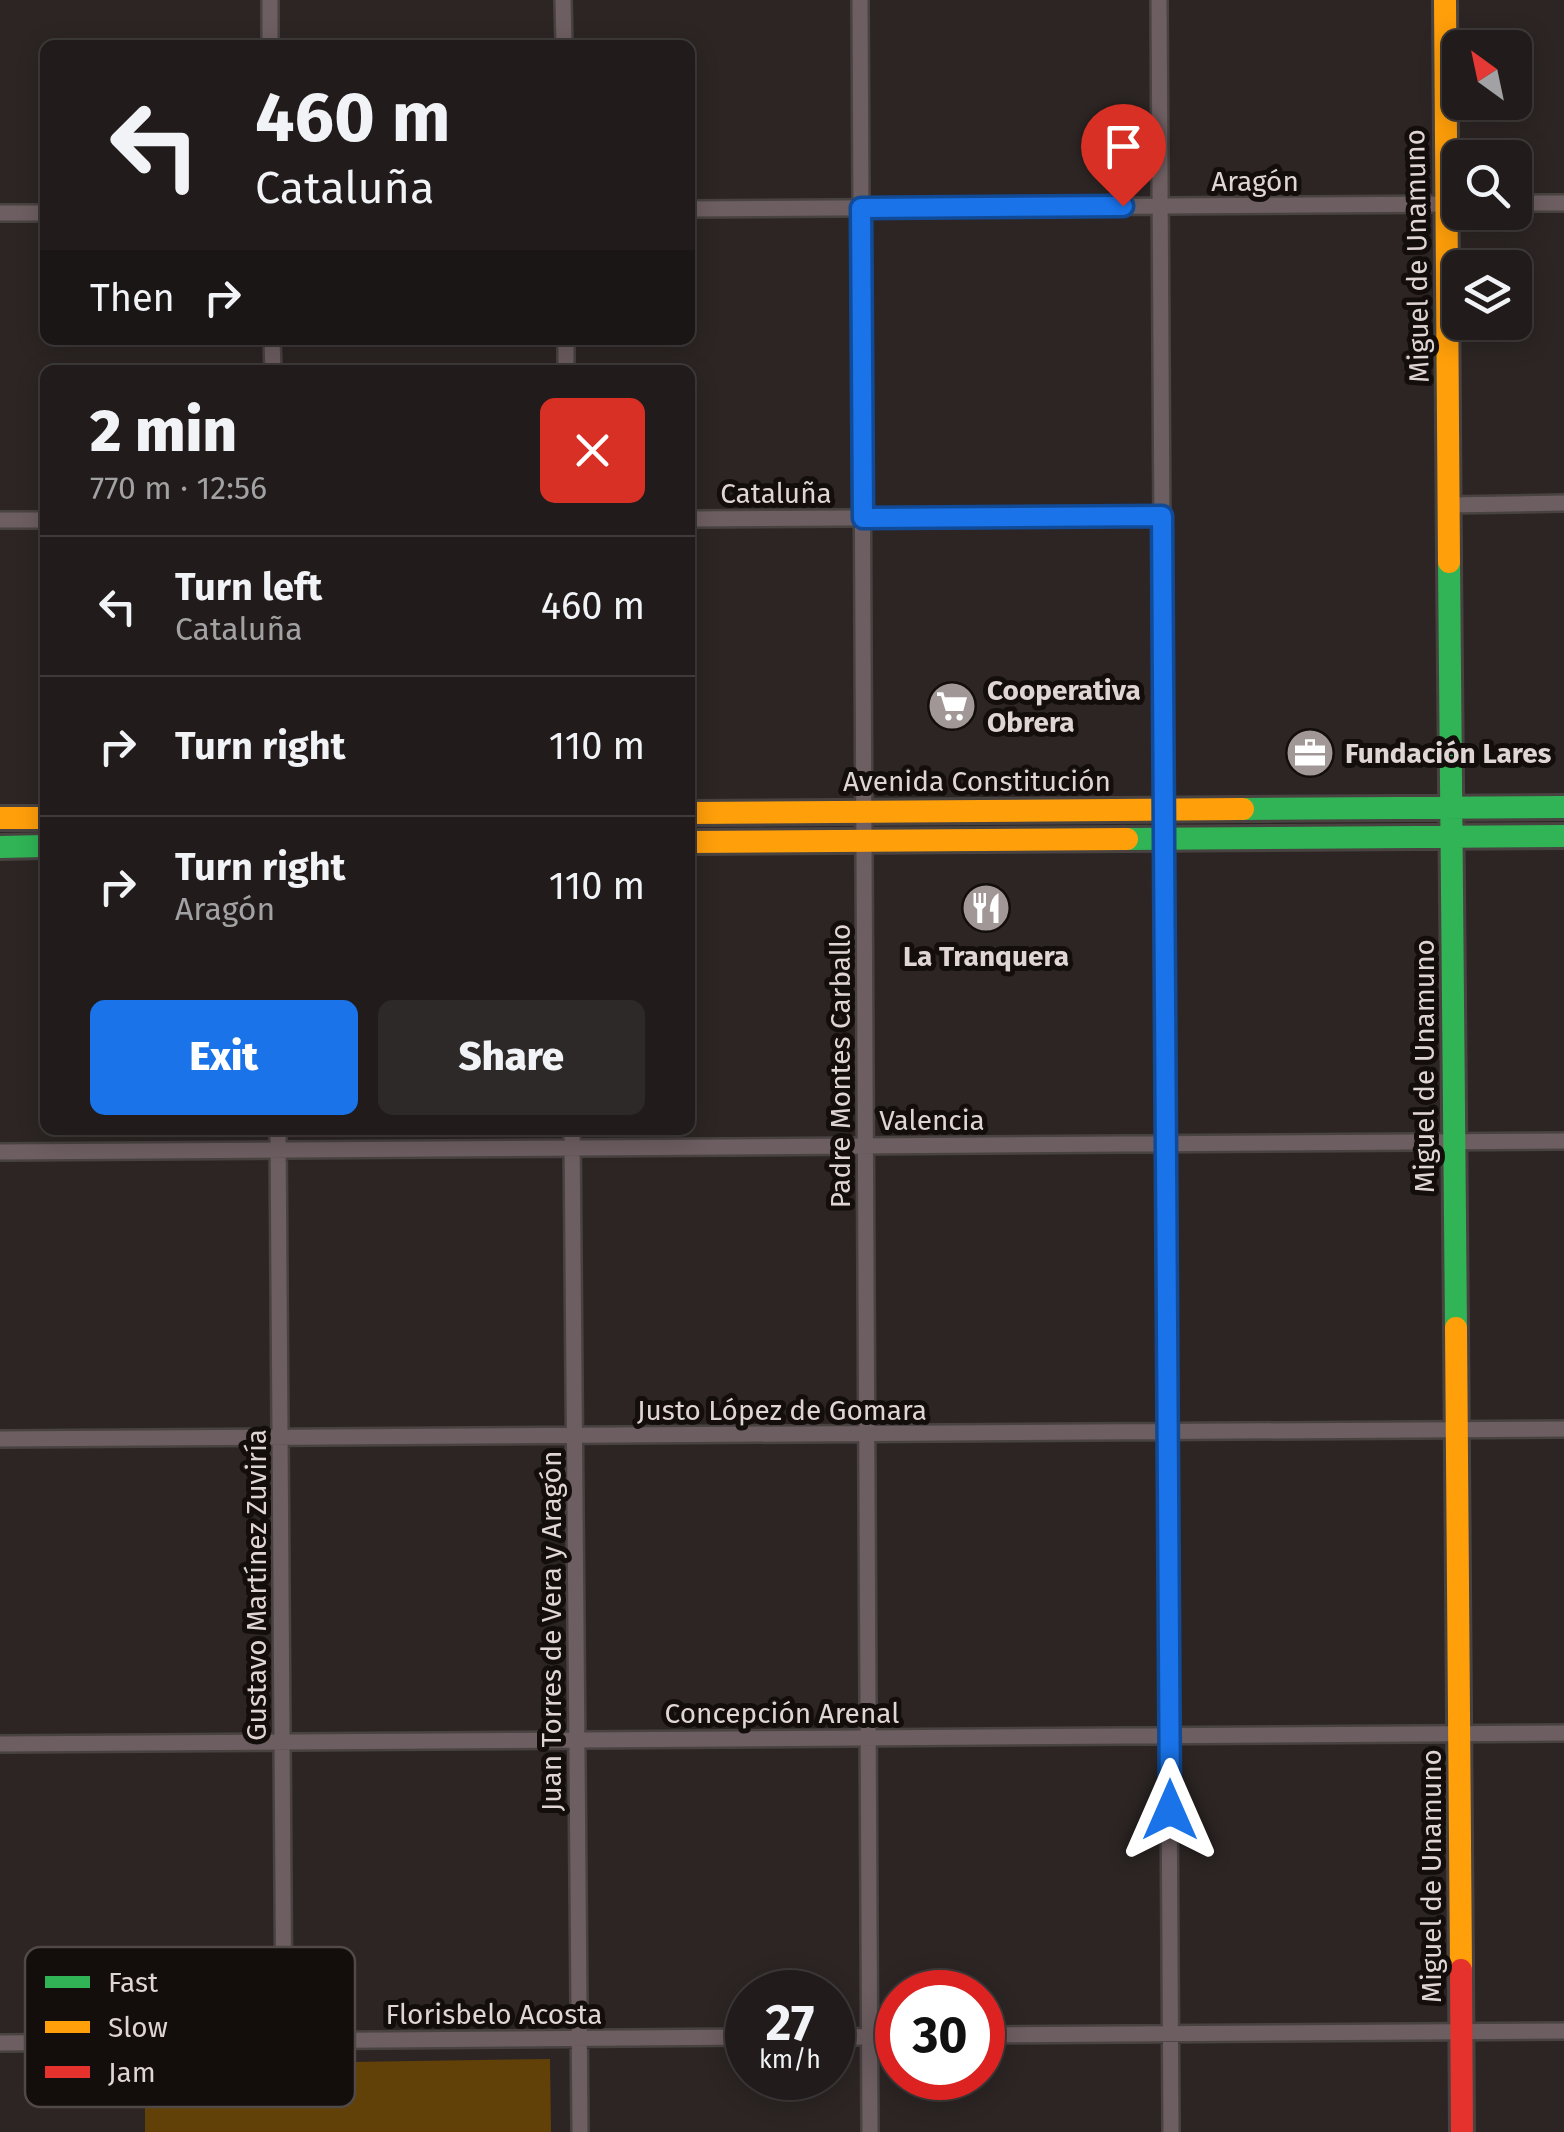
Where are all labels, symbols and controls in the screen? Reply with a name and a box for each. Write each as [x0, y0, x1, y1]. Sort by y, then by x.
north arrow [1442, 30, 1532, 120]
map controls [1442, 30, 1532, 340]
text: 460 m [255, 76, 451, 160]
icon: left [90, 80, 220, 210]
pin [1081, 104, 1166, 207]
icon: arrive [1096, 119, 1151, 174]
street label: Miguel de Unamuno [1398, 129, 1436, 383]
button: search [1442, 140, 1532, 230]
text: Cataluña [255, 161, 434, 215]
street label: Aragón [1211, 165, 1299, 198]
button: layers [1442, 250, 1532, 340]
icon: right [195, 270, 250, 325]
text: Then [90, 275, 175, 321]
text: 2 min [90, 395, 237, 467]
button: close [540, 398, 645, 503]
text: 770 m · 12:56 [90, 469, 267, 507]
street label: Cataluña [720, 477, 832, 510]
text: Turn left [175, 564, 322, 610]
icon: left [90, 579, 145, 634]
text: 460 m [541, 583, 645, 629]
text: Cataluña [175, 610, 303, 648]
place label: Cooperativa Obrera [987, 674, 1141, 739]
supermarket icon: Cooperativa Obrera [926, 680, 978, 732]
icon: right [90, 719, 145, 774]
text: Turn right [175, 723, 345, 769]
text: 110 m [549, 723, 645, 769]
office icon: Fundación Lares [1284, 727, 1336, 779]
place label: Fundación Lares [1345, 737, 1551, 770]
street label: Avenida Constitución [843, 765, 1111, 798]
text: Turn right [175, 844, 345, 890]
icon: right [90, 859, 145, 914]
text: 110 m [549, 863, 645, 909]
restaurant icon: La Tranquera [960, 882, 1012, 934]
text: Aragón [175, 890, 275, 928]
street label: Padre Montes Carballo [824, 924, 857, 1208]
street label: Miguel de Unamuno [1408, 939, 1441, 1193]
place label: La Tranquera [903, 940, 1069, 973]
button: Exit [90, 1000, 358, 1115]
button: Share [378, 1000, 645, 1115]
street label: Valencia [879, 1104, 985, 1137]
street label: Justo López de Gomara [637, 1394, 927, 1427]
street label: Gustavo Martínez Zuviría [240, 1429, 273, 1741]
street label: Juan Torres de Vera y Aragón [535, 1451, 568, 1811]
street label: Concepción Arenal [665, 1697, 899, 1730]
street label: Miguel de Unamuno [1415, 1749, 1448, 2003]
position arrow [1118, 1758, 1222, 1862]
legend [25, 1947, 355, 2107]
text: Fast [108, 1966, 159, 1999]
speed limit sign: 30 [875, 1970, 1005, 2100]
text: 27 [766, 1993, 814, 2053]
street label: Florisbelo Acosta [386, 1998, 602, 2031]
text: Slow [108, 2011, 168, 2044]
text: km/h [759, 2045, 821, 2075]
text: Jam [108, 2056, 156, 2089]

